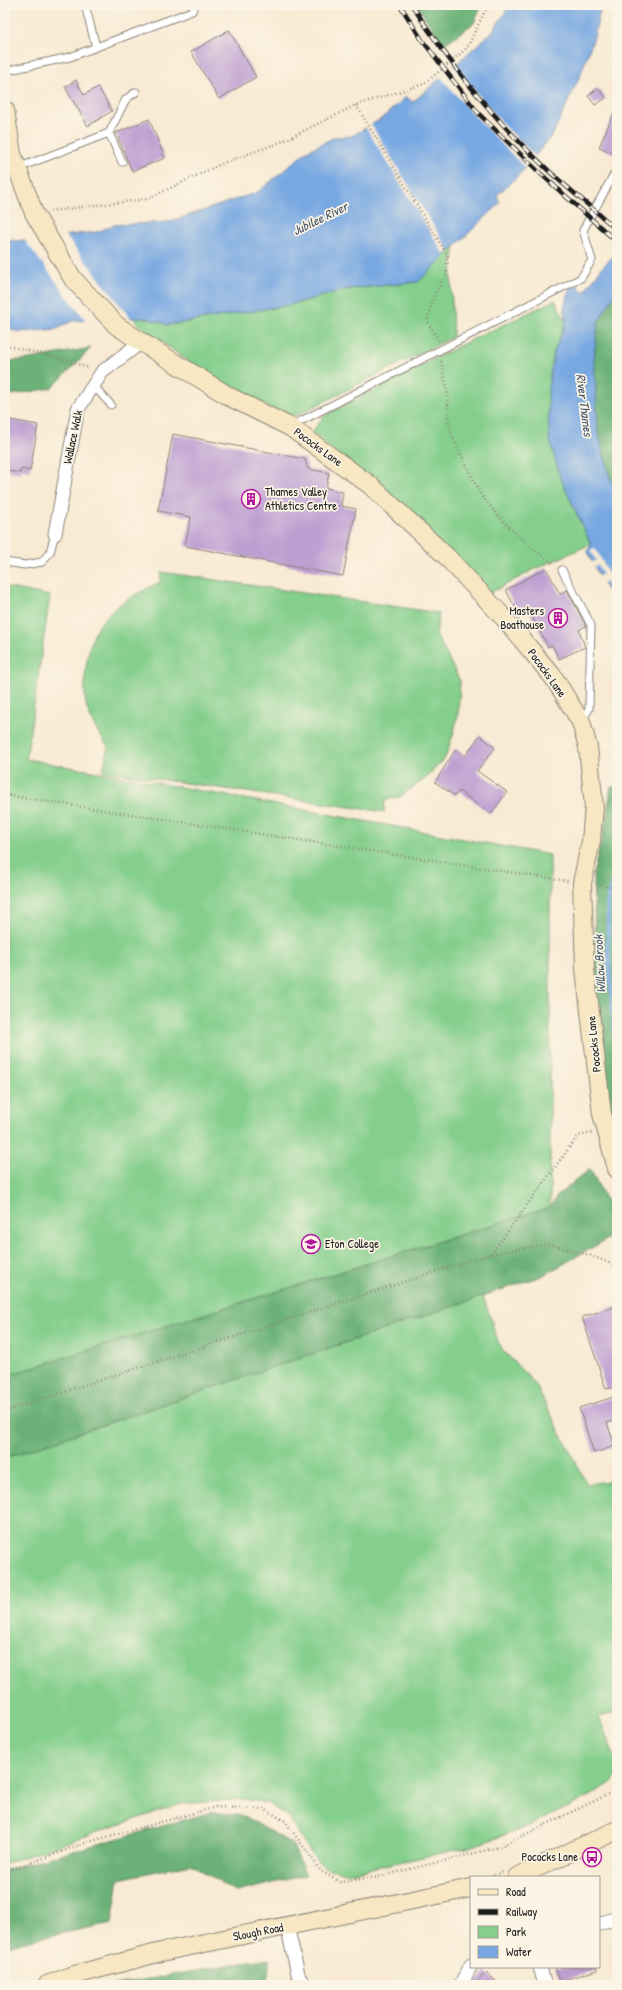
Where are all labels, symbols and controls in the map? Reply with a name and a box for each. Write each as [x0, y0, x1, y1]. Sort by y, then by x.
water label: Jubilee River [289, 196, 352, 239]
water label: River Thames [572, 373, 598, 438]
street label: Wallace Walk [59, 408, 86, 465]
street label: Pococks Lane [290, 423, 346, 470]
place label: Thames Valley Athletics Centre [265, 483, 337, 514]
building icon: Thames Valley Athletics Centre [240, 488, 262, 510]
place label: Masters Boathouse [500, 602, 544, 633]
building icon: Masters Boathouse [547, 607, 569, 629]
street label: Pococks Lane [524, 645, 571, 701]
water label: Willow Brook [588, 933, 610, 994]
street label: Pococks Lane [582, 1015, 605, 1073]
school or university icon: Eton College [300, 1233, 322, 1255]
place label: Eton College [325, 1235, 379, 1252]
bus stop icon: Pococks Lane [581, 1846, 603, 1868]
place label: Pococks Lane [522, 1848, 578, 1865]
legend [470, 1876, 600, 1968]
text: Road [506, 1883, 526, 1900]
text: Railway [506, 1903, 537, 1920]
street label: Slough Road [231, 1918, 285, 1945]
text: Park [506, 1923, 526, 1940]
text: Water [506, 1943, 532, 1960]

